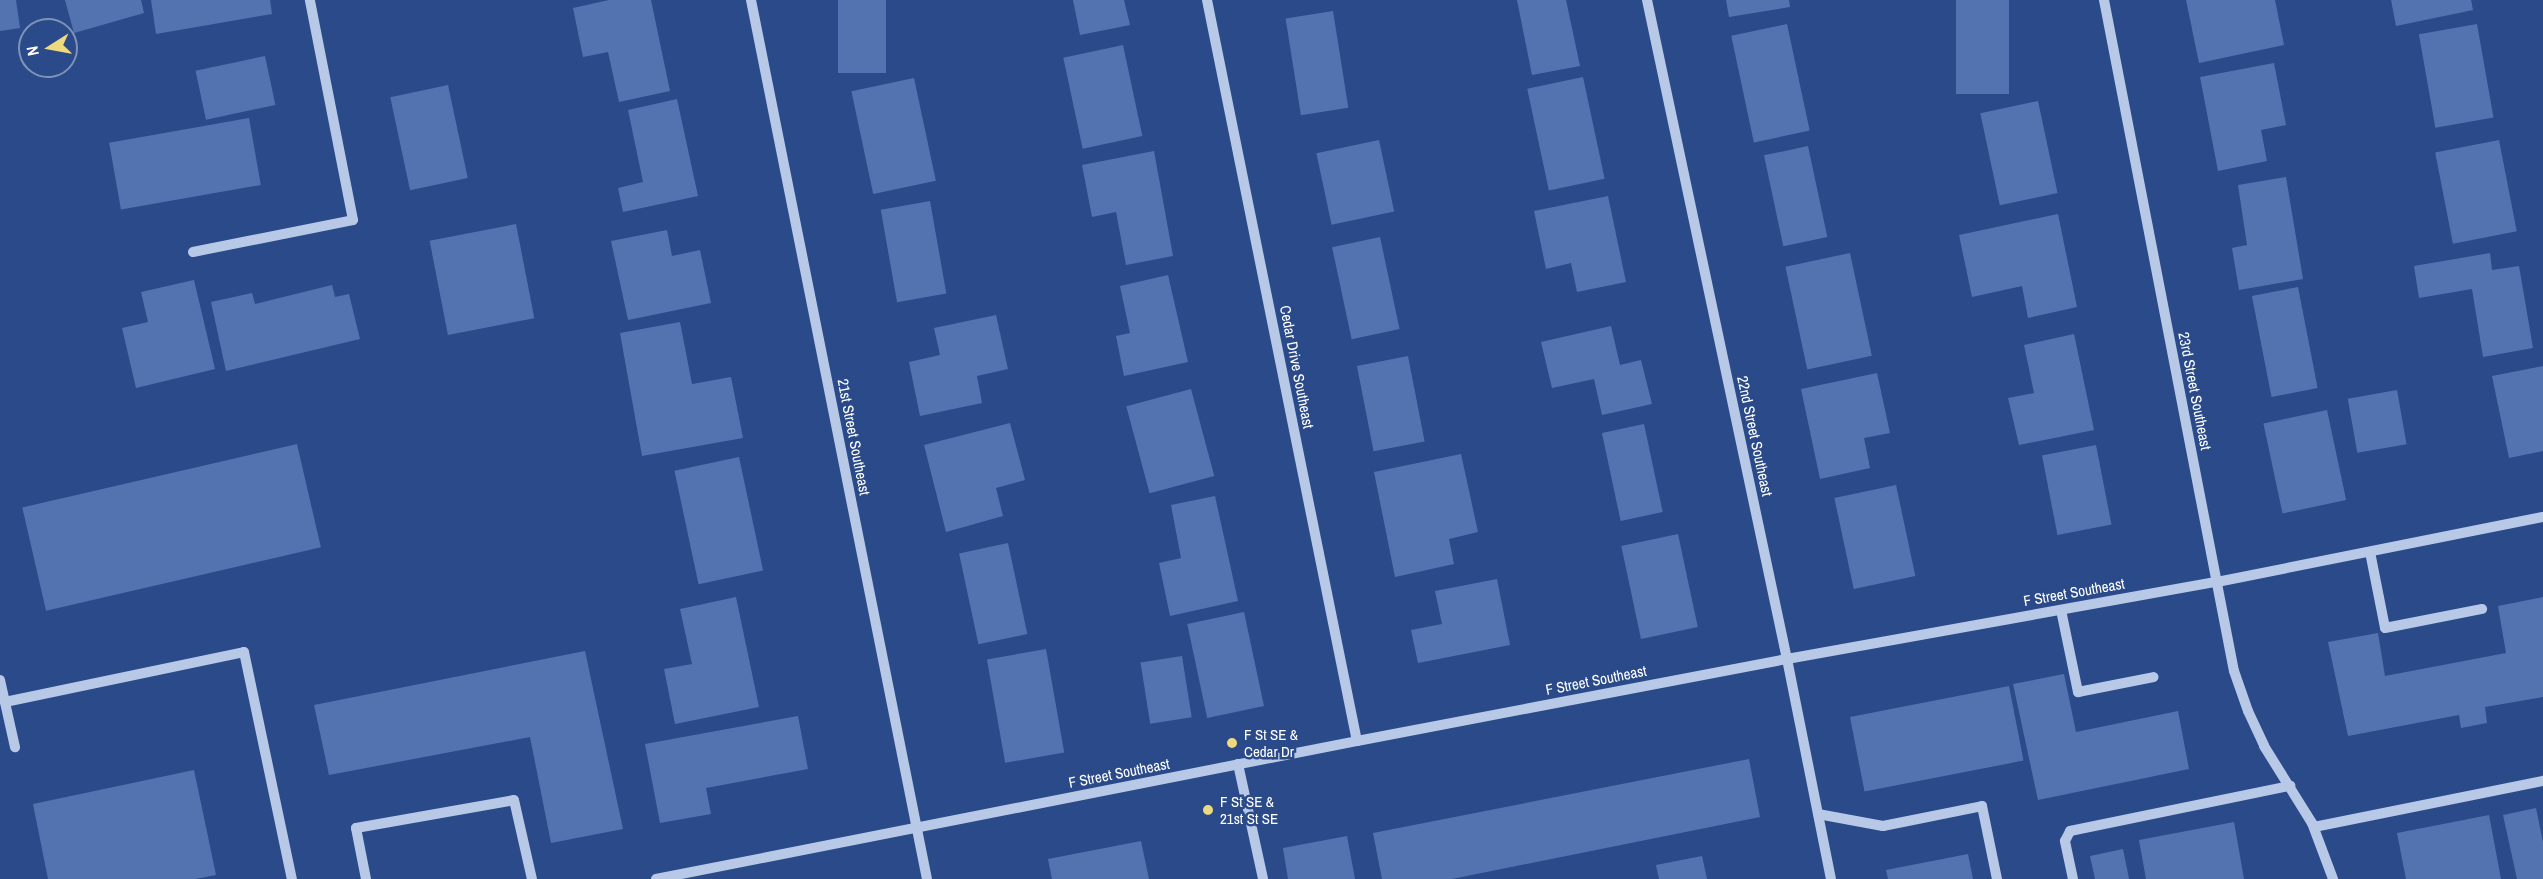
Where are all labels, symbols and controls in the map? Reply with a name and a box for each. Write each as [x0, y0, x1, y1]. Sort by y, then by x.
north arrow [18, 18, 78, 78]
text: N [21, 44, 44, 58]
street label: Cedar Drive Southeast [1276, 304, 1318, 430]
street label: 23rd Street Southeast [2175, 331, 2215, 451]
street label: 22nd Street Southeast [1733, 374, 1777, 498]
street label: 21st Street Southeast [834, 377, 874, 497]
street label: F Street Southeast [2022, 574, 2126, 610]
street label: F Street Southeast [1544, 661, 1648, 699]
place label: F St SE & Cedar Dr [1244, 725, 1298, 760]
marker: F St SE & Cedar Dr [1225, 736, 1239, 750]
street label: F Street Southeast [1067, 754, 1171, 792]
place label: F St SE & 21st St SE [1220, 792, 1278, 827]
marker: F St SE & 21st St SE [1201, 803, 1215, 817]

